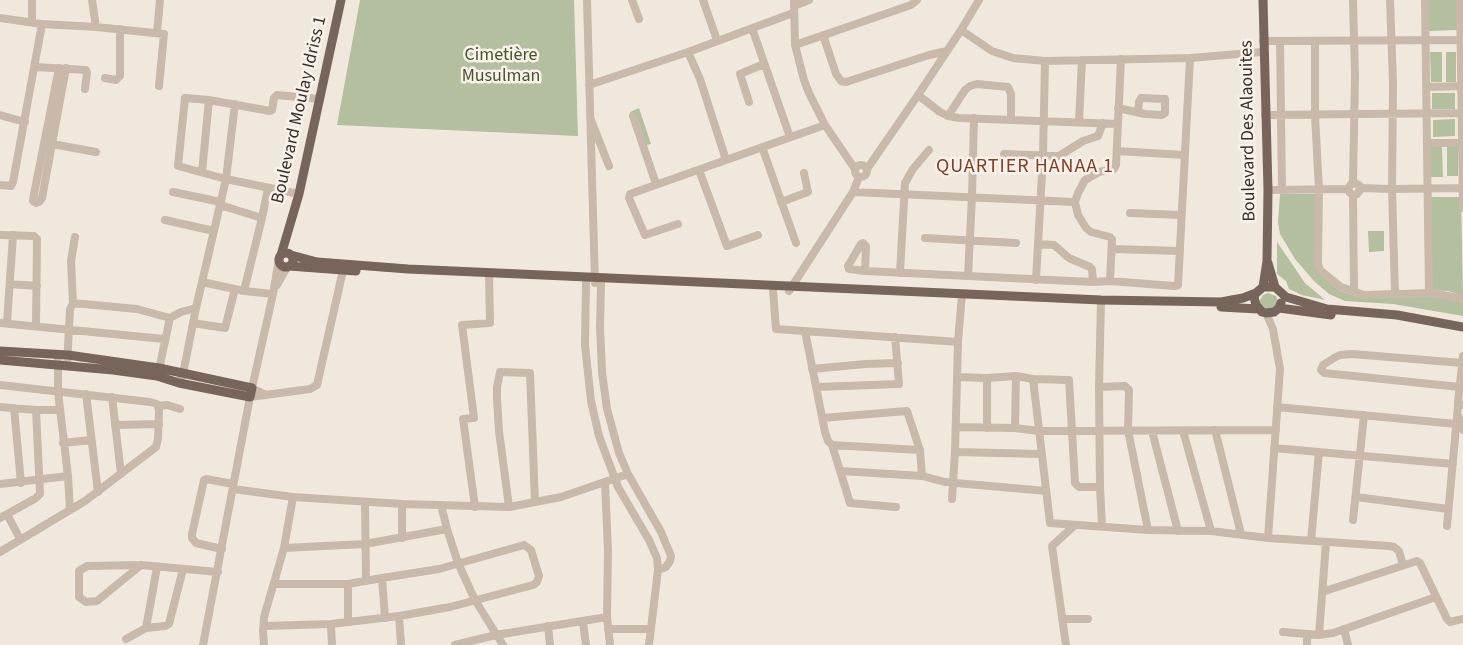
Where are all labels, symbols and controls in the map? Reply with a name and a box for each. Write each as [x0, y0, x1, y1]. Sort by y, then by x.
street label: Boulevard Moulay Idriss 1 [268, 14, 332, 206]
street label: Boulevard Des Alaouites [1237, 40, 1261, 222]
park label: Cimetière Musulman [462, 45, 540, 88]
district label: QUARTIER HANAA 1 [934, 156, 1116, 180]

